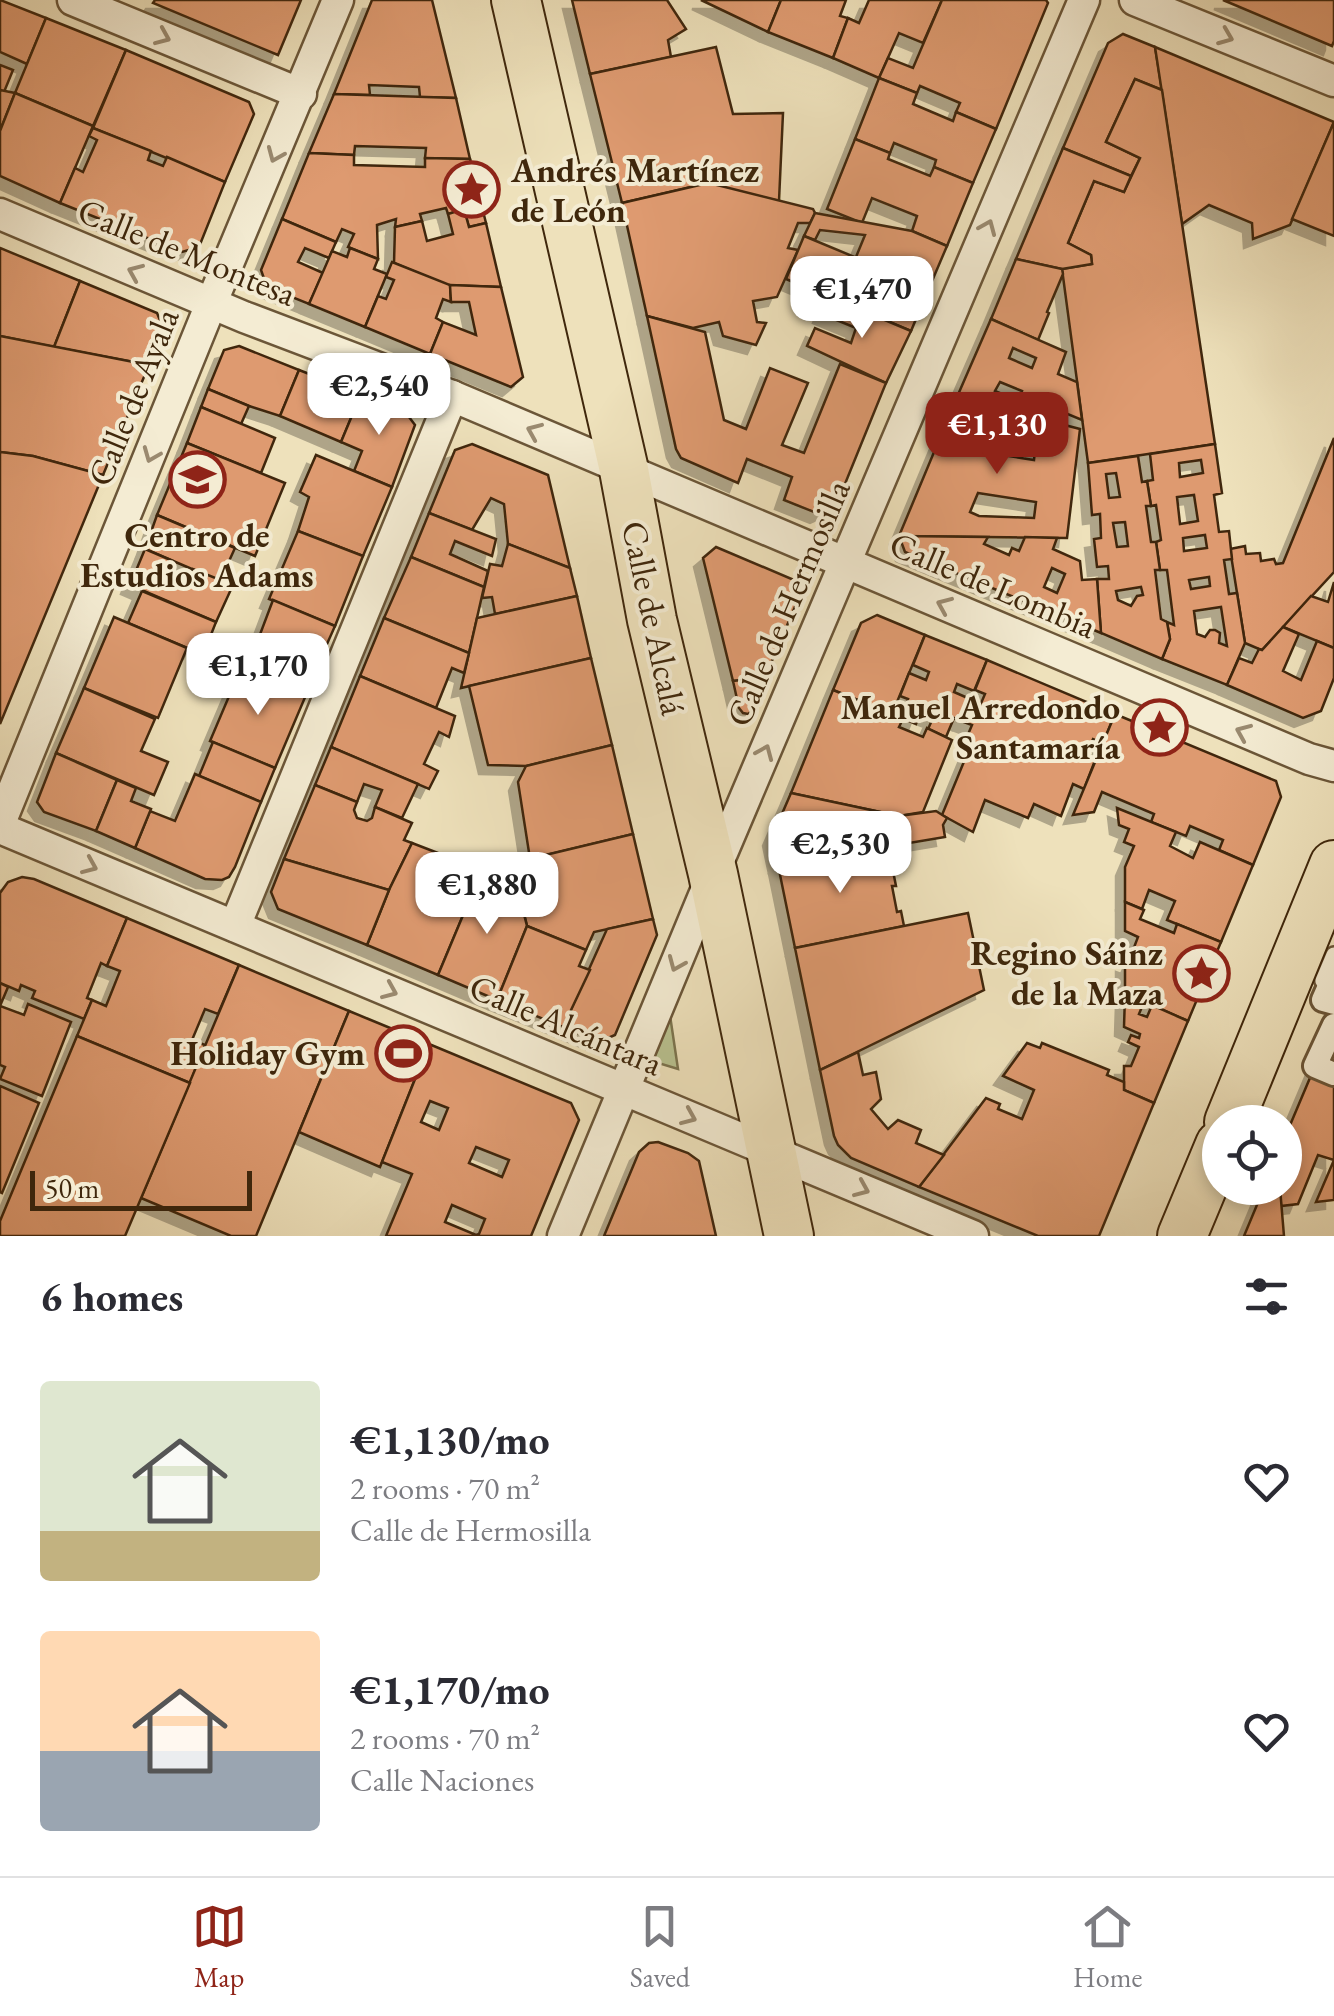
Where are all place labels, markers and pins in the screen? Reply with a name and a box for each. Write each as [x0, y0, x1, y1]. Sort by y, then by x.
place label: Andrés Martínez de León [510, 147, 759, 232]
place icon: Andrés Martínez de León [442, 160, 502, 220]
pin: €1,470 [781, 256, 943, 341]
pin: €2,540 [298, 353, 460, 438]
pin: €1,130 [916, 392, 1078, 477]
school or university icon: Centro de Estudios Adams [167, 449, 227, 509]
place label: Centro de Estudios Adams [80, 512, 314, 597]
pin: €1,170 [177, 633, 339, 718]
place label: Manuel Arredondo Santamaría [840, 684, 1121, 769]
place icon: Manuel Arredondo Santamaría [1129, 697, 1189, 757]
pin: €2,530 [759, 811, 921, 896]
pin: €1,880 [406, 852, 568, 937]
place label: Regino Sáinz de la Maza [970, 930, 1164, 1015]
place icon: Regino Sáinz de la Maza [1172, 943, 1232, 1003]
sports icon: Holiday Gym [374, 1023, 434, 1083]
place label: Holiday Gym [170, 1030, 365, 1075]

